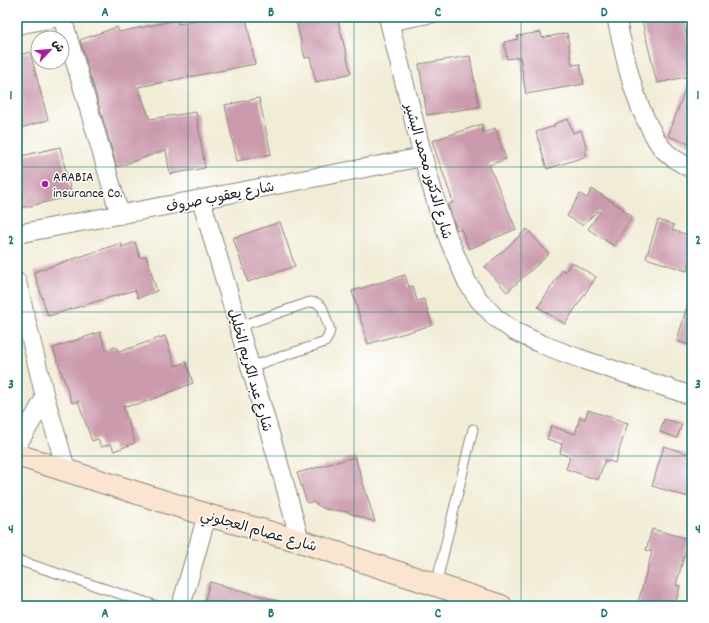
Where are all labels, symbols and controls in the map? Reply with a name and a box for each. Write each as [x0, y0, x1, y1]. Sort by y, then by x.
text: A [101, 4, 109, 23]
text: B [268, 4, 274, 23]
text: C [435, 4, 442, 23]
text: D [601, 4, 608, 23]
north arrow [30, 30, 70, 70]
text: ش [47, 38, 67, 55]
text: 1 [10, 87, 13, 106]
text: 1 [697, 87, 700, 106]
street label: شارع الدكتور محمد البشير [398, 100, 456, 242]
place label: ARABIA insurance Co. [53, 168, 123, 204]
street label: شارع يعقوب صروف [165, 178, 276, 218]
marker: ARABIA insurance Co. [40, 179, 50, 189]
text: 2 [8, 232, 14, 251]
text: 2 [695, 232, 701, 251]
street label: شارع عبد الكريم الخليل [222, 307, 276, 434]
text: 3 [8, 376, 14, 395]
text: 3 [695, 376, 701, 395]
street label: شارع عصام العجلوني [198, 506, 319, 559]
text: 4 [8, 521, 14, 540]
text: 4 [695, 521, 701, 540]
text: A [101, 605, 109, 623]
text: B [268, 605, 274, 623]
text: C [435, 605, 442, 623]
text: D [601, 605, 608, 623]

